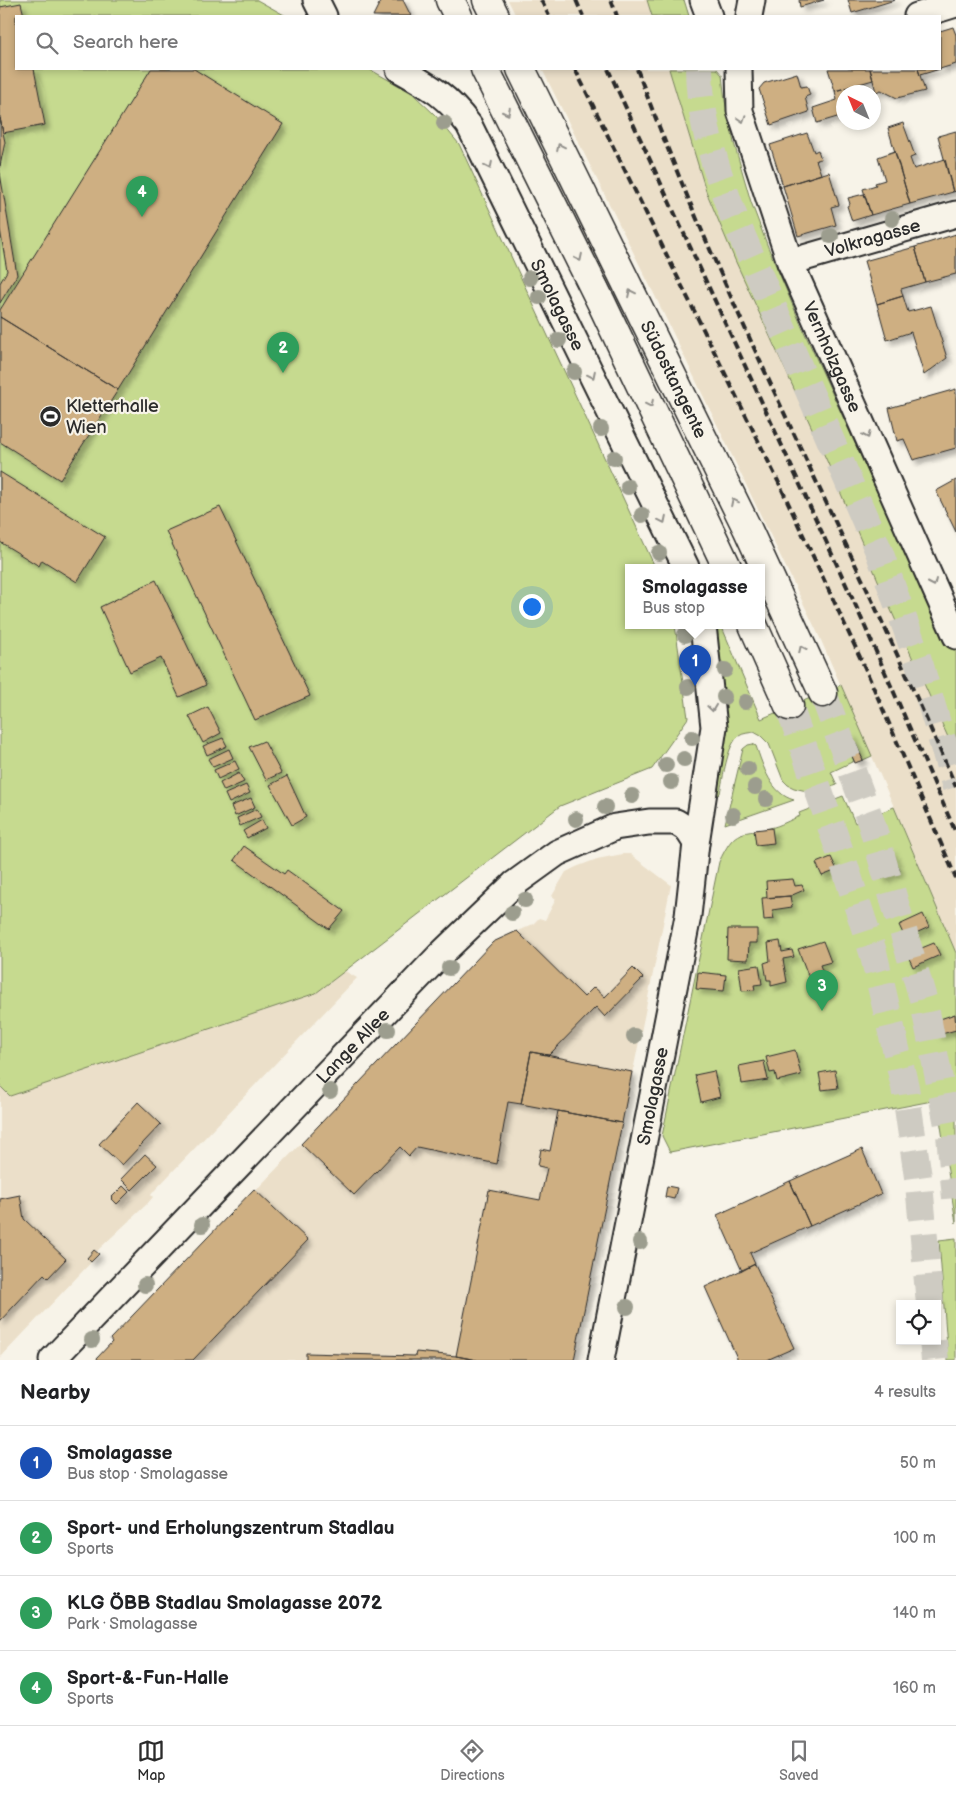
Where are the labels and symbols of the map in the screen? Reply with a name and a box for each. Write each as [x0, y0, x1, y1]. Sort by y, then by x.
north arrow [836, 85, 881, 130]
one-way arrow [501, 107, 511, 116]
one-way arrow [737, 115, 747, 123]
one-way arrow [555, 143, 566, 152]
one-way arrow [483, 161, 493, 170]
pin: 4 [126, 176, 158, 217]
street label: Volkragasse [822, 214, 923, 262]
one-way arrow [573, 253, 583, 262]
street label: Smolagasse [526, 256, 589, 354]
one-way arrow [627, 289, 637, 298]
street label: Vernholzgasse [798, 298, 866, 416]
street label: Südosttangente [636, 317, 712, 442]
pin: 2 [267, 332, 299, 373]
one-way arrow [585, 369, 595, 378]
place label: Kletterhalle Wien [66, 396, 159, 438]
one-way arrow [643, 399, 654, 408]
sports icon: Kletterhalle Wien [38, 404, 62, 428]
one-way arrow [861, 430, 871, 439]
one-way arrow [730, 498, 740, 507]
one-way arrow [657, 515, 667, 524]
one-way arrow [926, 578, 937, 587]
your location [519, 594, 545, 620]
pin: 1 [679, 645, 711, 686]
one-way arrow [798, 645, 809, 654]
one-way arrow [706, 704, 716, 712]
pin: 3 [806, 970, 838, 1011]
street label: Lange Allee [312, 1004, 394, 1088]
street label: Smolagasse [633, 1045, 673, 1147]

